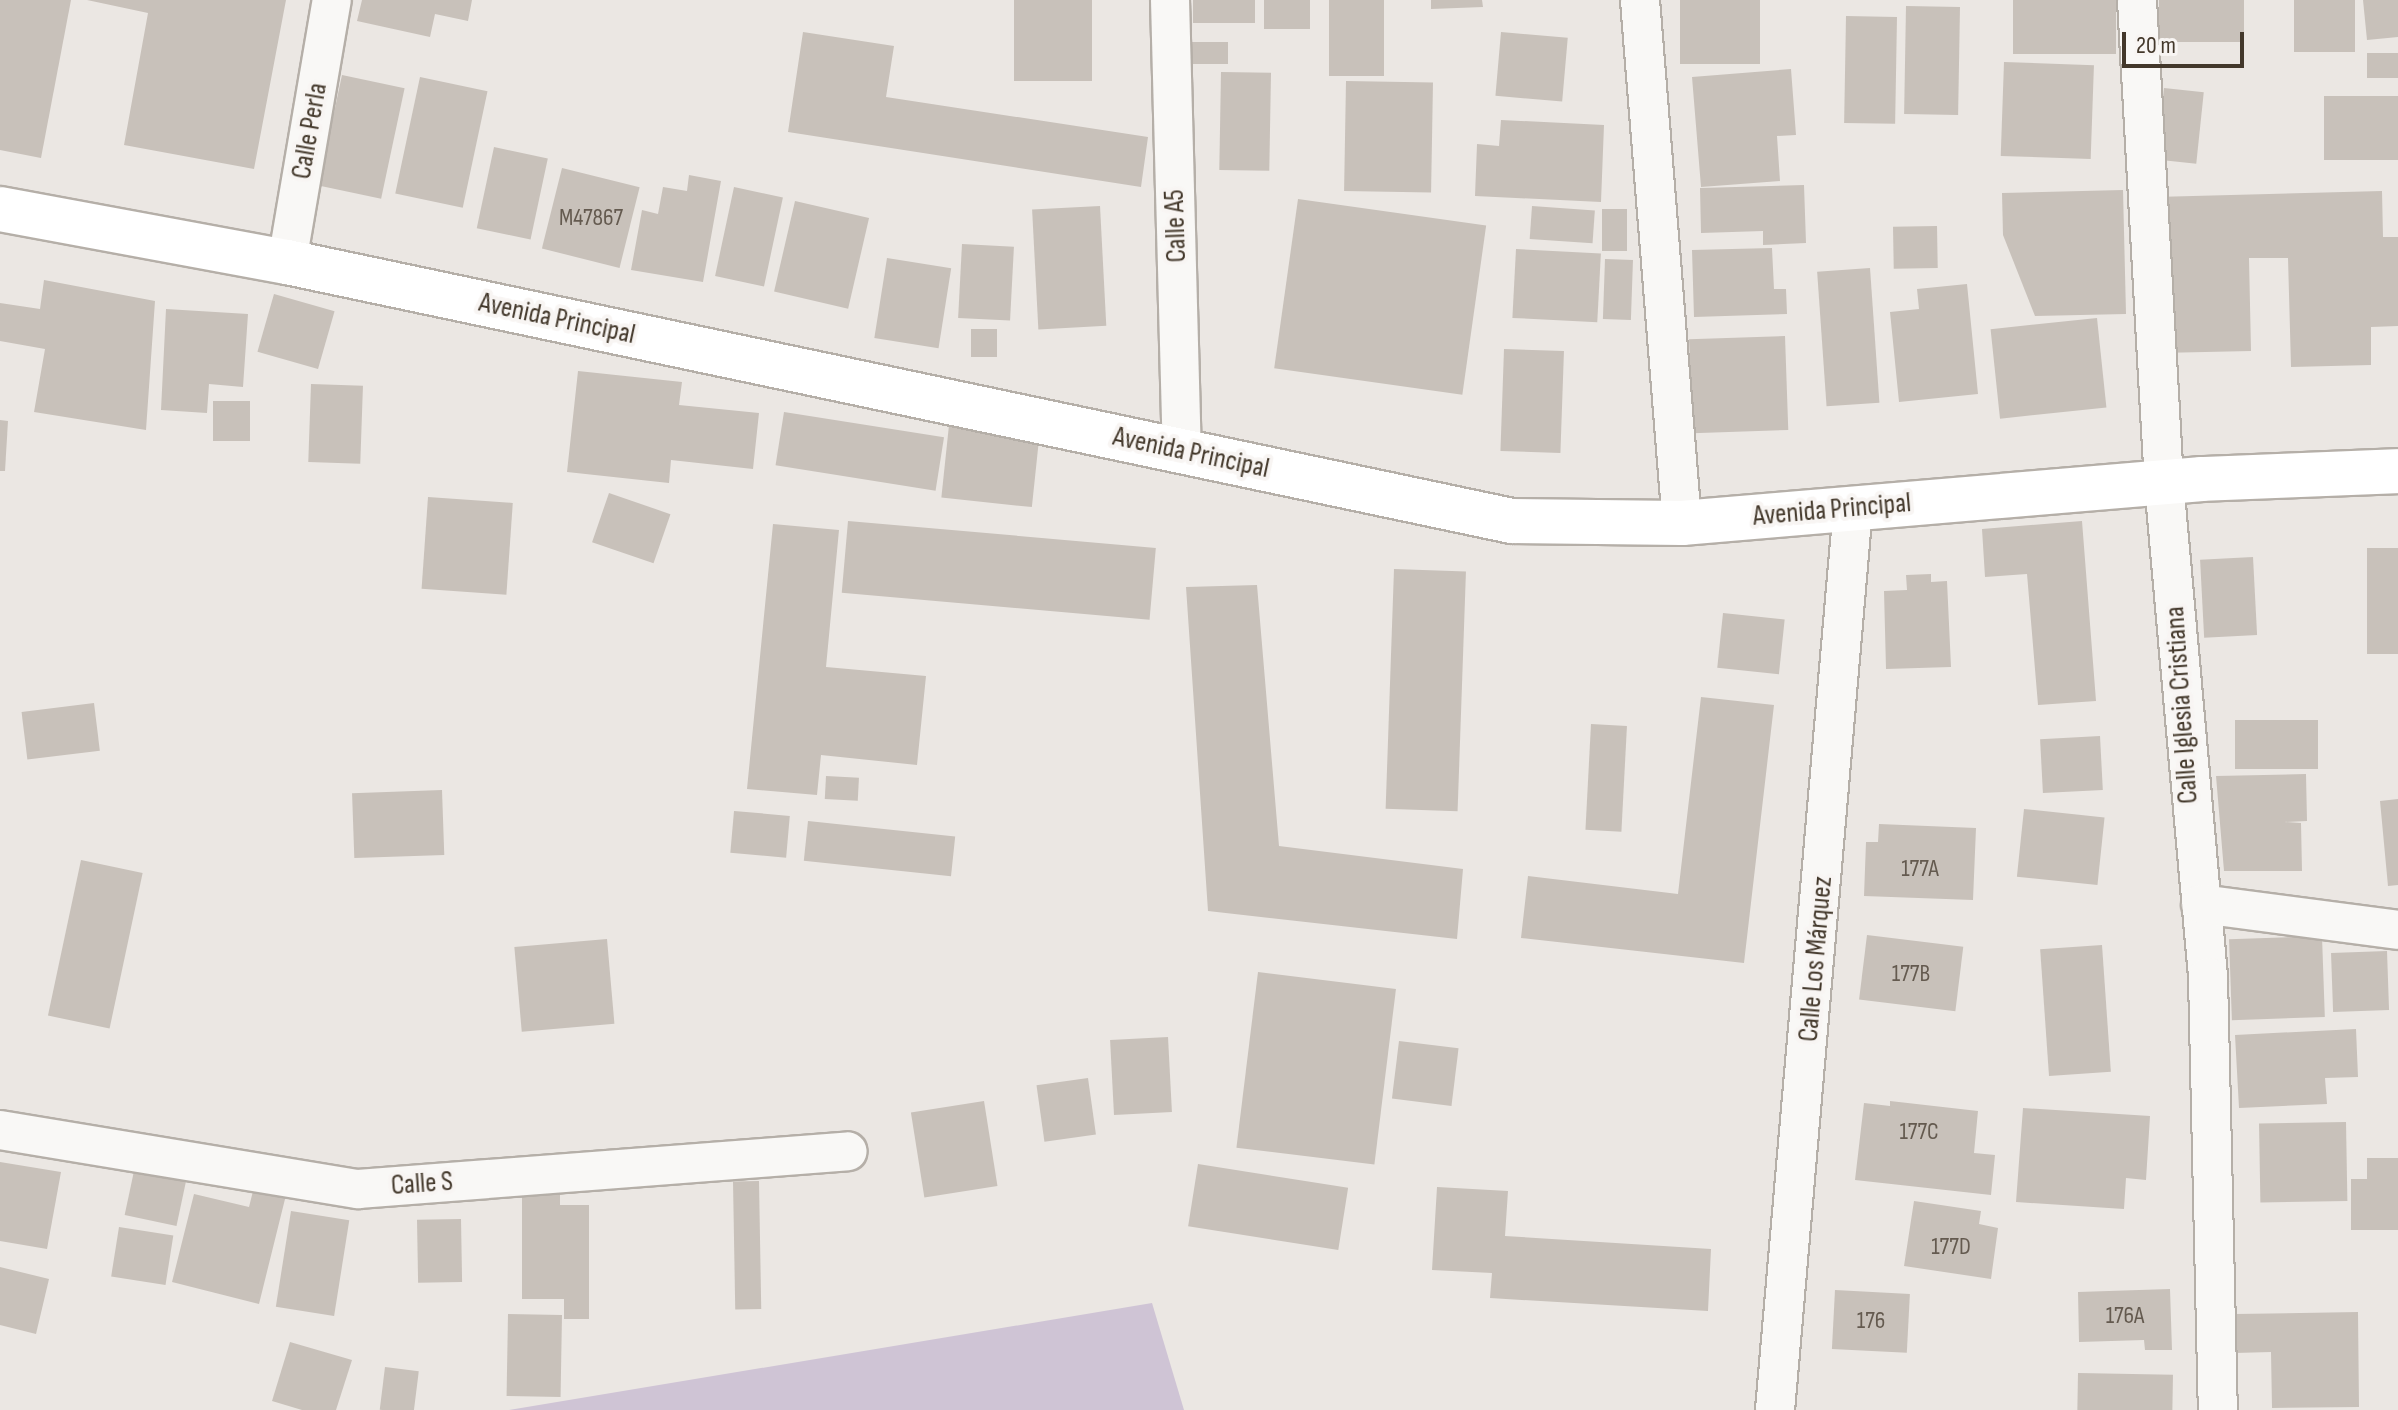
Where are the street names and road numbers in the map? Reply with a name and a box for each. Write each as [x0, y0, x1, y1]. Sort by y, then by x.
street label: Calle Perla [285, 80, 335, 182]
street label: Calle A5 [1158, 189, 1194, 263]
street label: Avenida Principal [476, 286, 638, 352]
street label: Avenida Principal [1110, 420, 1272, 486]
street label: Avenida Principal [1752, 486, 1912, 534]
street label: Calle Iglesia Cristiana [2158, 605, 2206, 805]
street label: Calle Los Márquez [1792, 875, 1840, 1043]
street label: Calle S [390, 1165, 454, 1203]

